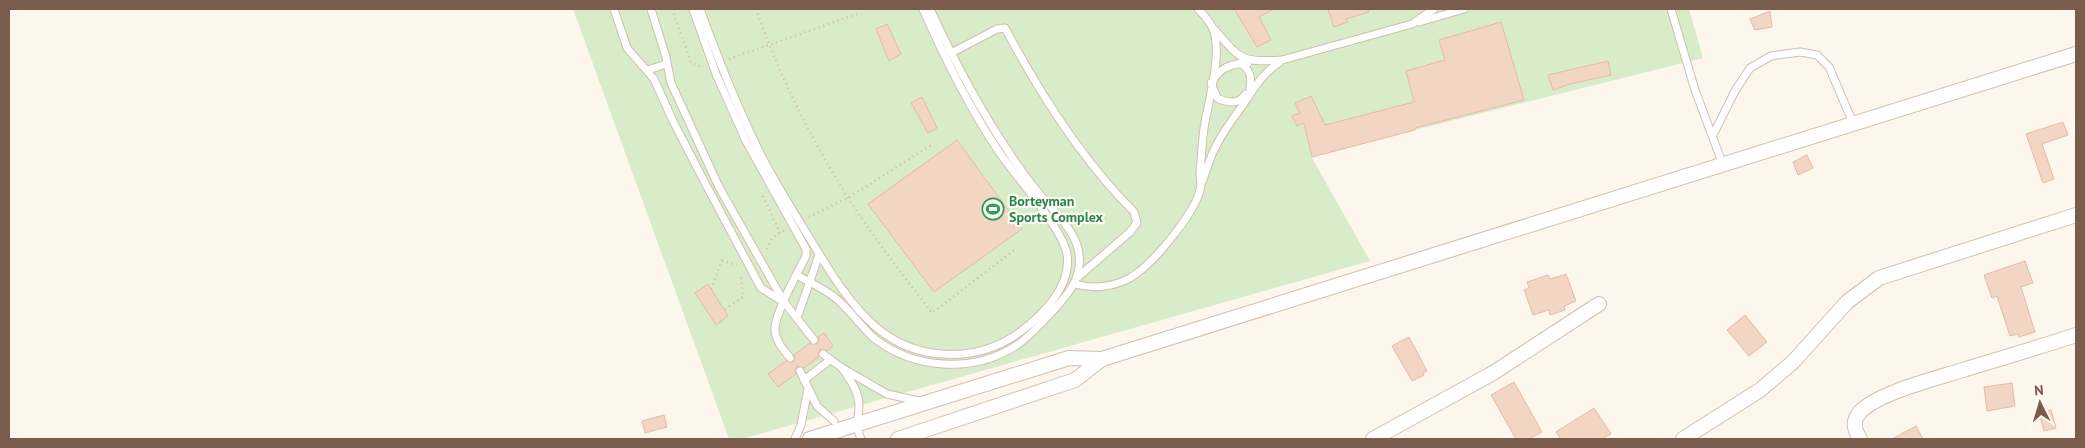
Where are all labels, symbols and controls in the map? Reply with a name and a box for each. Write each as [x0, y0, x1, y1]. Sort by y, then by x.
place label: Borteyman Sports Complex [1009, 192, 1104, 226]
sports icon: Borteyman Sports Complex [981, 197, 1005, 221]
north arrow [2015, 378, 2065, 428]
text: N [2033, 381, 2044, 399]

